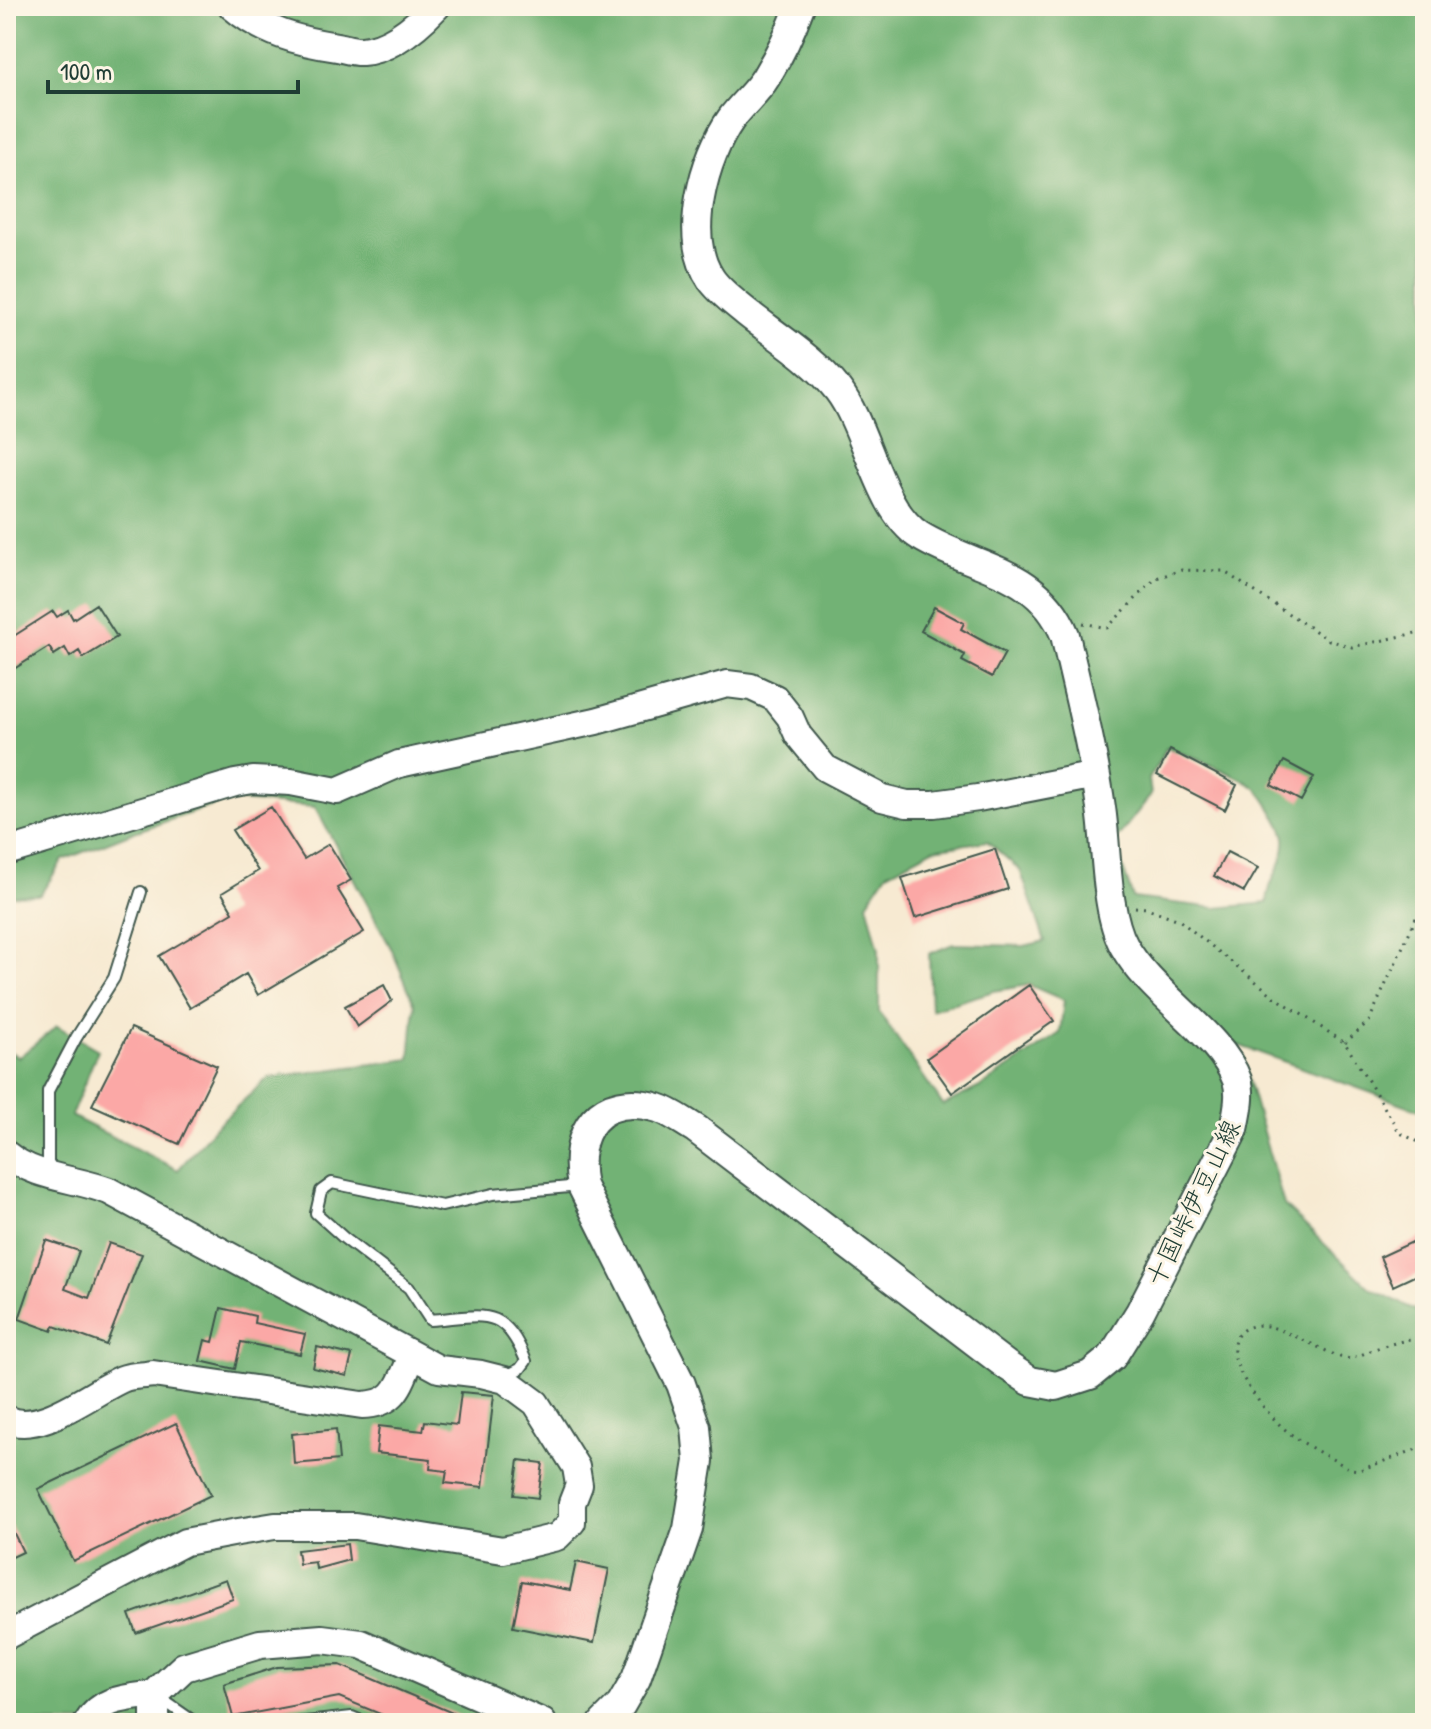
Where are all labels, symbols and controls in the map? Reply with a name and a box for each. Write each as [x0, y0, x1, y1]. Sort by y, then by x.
scale bar [48, 44, 298, 94]
text: 100 m [60, 55, 112, 87]
street label: 十国峠伊豆山線 [1137, 1113, 1248, 1292]

